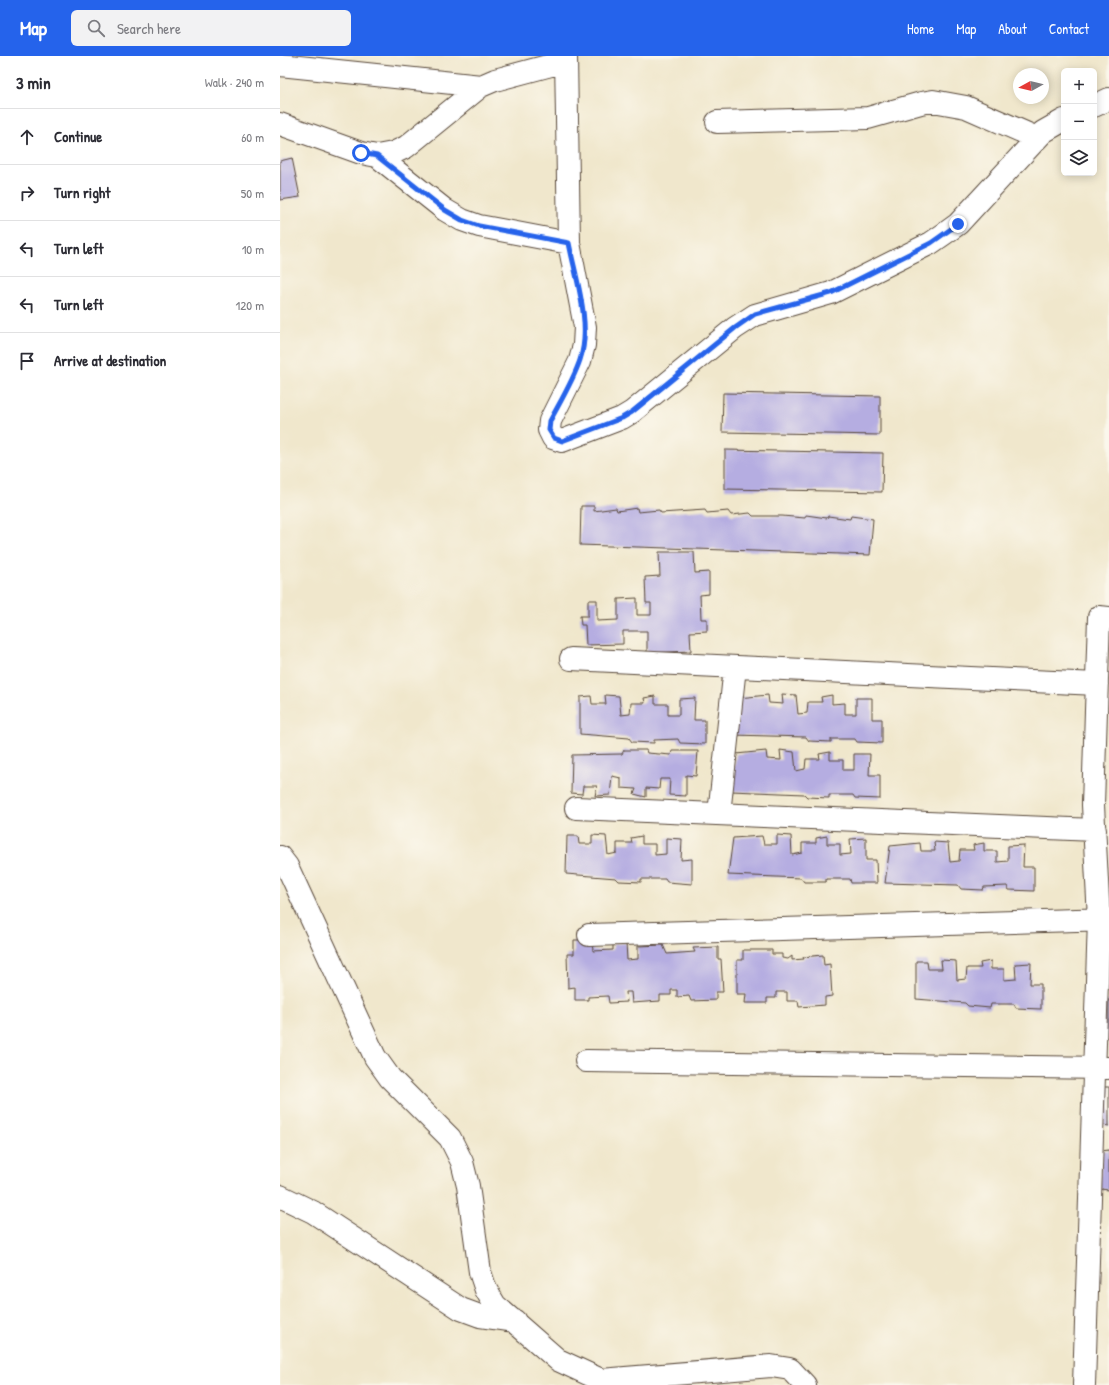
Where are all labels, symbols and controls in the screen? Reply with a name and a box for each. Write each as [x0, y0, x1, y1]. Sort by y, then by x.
search box [71, 10, 351, 46]
text: Map [20, 15, 47, 41]
icon: search [85, 17, 107, 39]
text: Search here [117, 18, 181, 39]
text: Home [907, 19, 934, 38]
text: Map [956, 19, 976, 38]
text: About [998, 19, 1027, 38]
text: Contact [1049, 19, 1089, 38]
north arrow [1013, 68, 1049, 104]
map controls [1061, 68, 1097, 176]
button: + [1061, 68, 1097, 104]
text: 3 min [16, 71, 51, 94]
text: Walk · 240 m [205, 73, 264, 91]
button: − [1061, 104, 1097, 140]
icon: ahead [16, 126, 38, 148]
text: Continue [54, 126, 102, 147]
text: 60 m [241, 128, 264, 146]
button: layers [1061, 140, 1097, 176]
route start [352, 144, 370, 162]
icon: right [16, 182, 38, 204]
text: Turn right [54, 182, 110, 203]
text: 50 m [241, 184, 264, 202]
route end [949, 215, 967, 233]
icon: left [16, 238, 38, 260]
text: Turn left [54, 238, 104, 259]
text: 10 m [242, 240, 264, 258]
icon: left [16, 294, 38, 316]
text: Turn left [54, 294, 104, 315]
text: 120 m [236, 296, 264, 314]
icon: arrive [16, 350, 38, 372]
text: Arrive at destination [54, 350, 166, 371]

